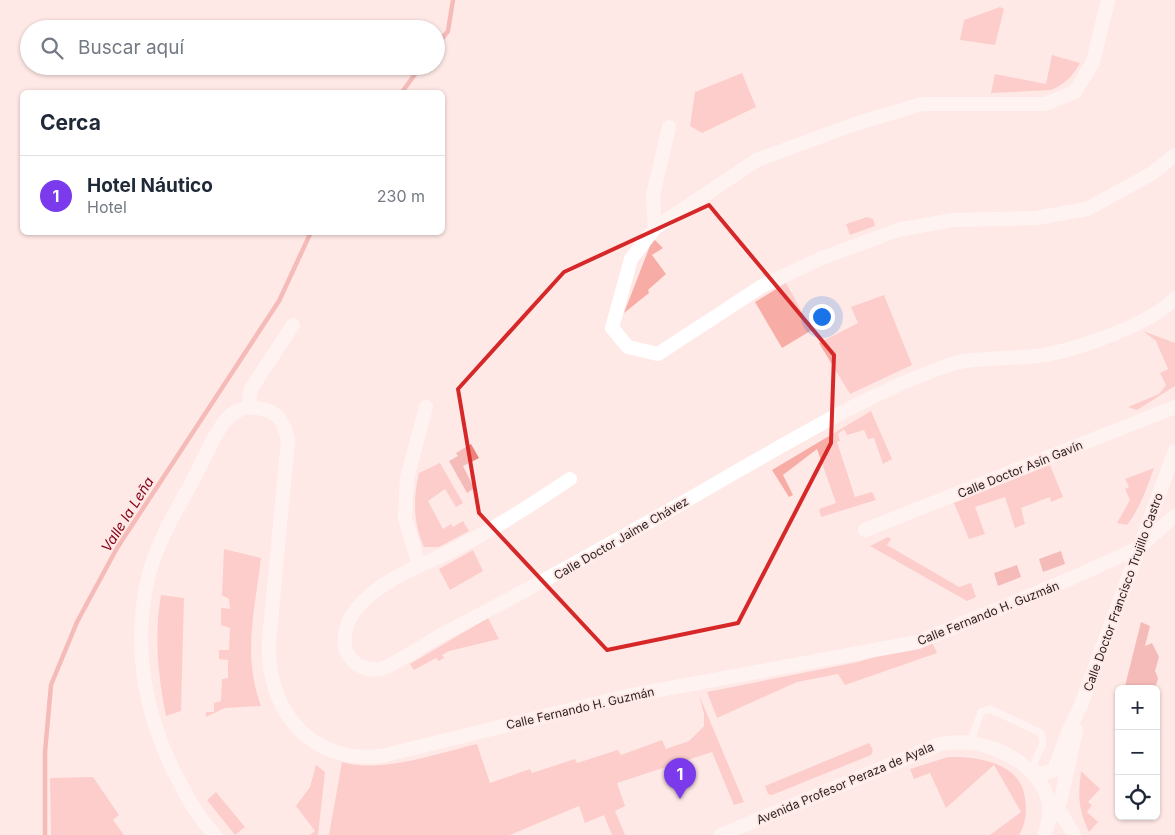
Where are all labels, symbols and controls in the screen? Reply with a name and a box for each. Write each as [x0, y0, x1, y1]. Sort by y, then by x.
search box [20, 20, 445, 75]
icon: search [38, 34, 66, 62]
text: Buscar aquí [78, 36, 184, 59]
text: Cerca [40, 110, 101, 135]
text: Hotel Náutico [87, 174, 213, 197]
text: 1 [53, 186, 59, 206]
text: 230 m [377, 186, 425, 206]
text: Hotel [87, 197, 127, 217]
your location [809, 304, 835, 330]
street label: Calle Doctor Asín Gavín [955, 437, 1085, 501]
water label: Valle la Leña [97, 473, 157, 555]
street label: Calle Doctor Francisco Trujillo Castro [1080, 491, 1166, 693]
street label: Calle Doctor Jaime Chávez [551, 493, 691, 583]
street label: Calle Fernando H. Guzmán [915, 578, 1061, 648]
street label: Calle Fernando H. Guzmán [504, 684, 656, 732]
map controls [1115, 685, 1160, 820]
button: + [1115, 685, 1160, 730]
button: − [1115, 730, 1160, 775]
street label: Avenida Profesor Peraza de Ayala [754, 739, 936, 827]
pin: 1 [664, 758, 696, 799]
button: locate [1115, 775, 1160, 820]

